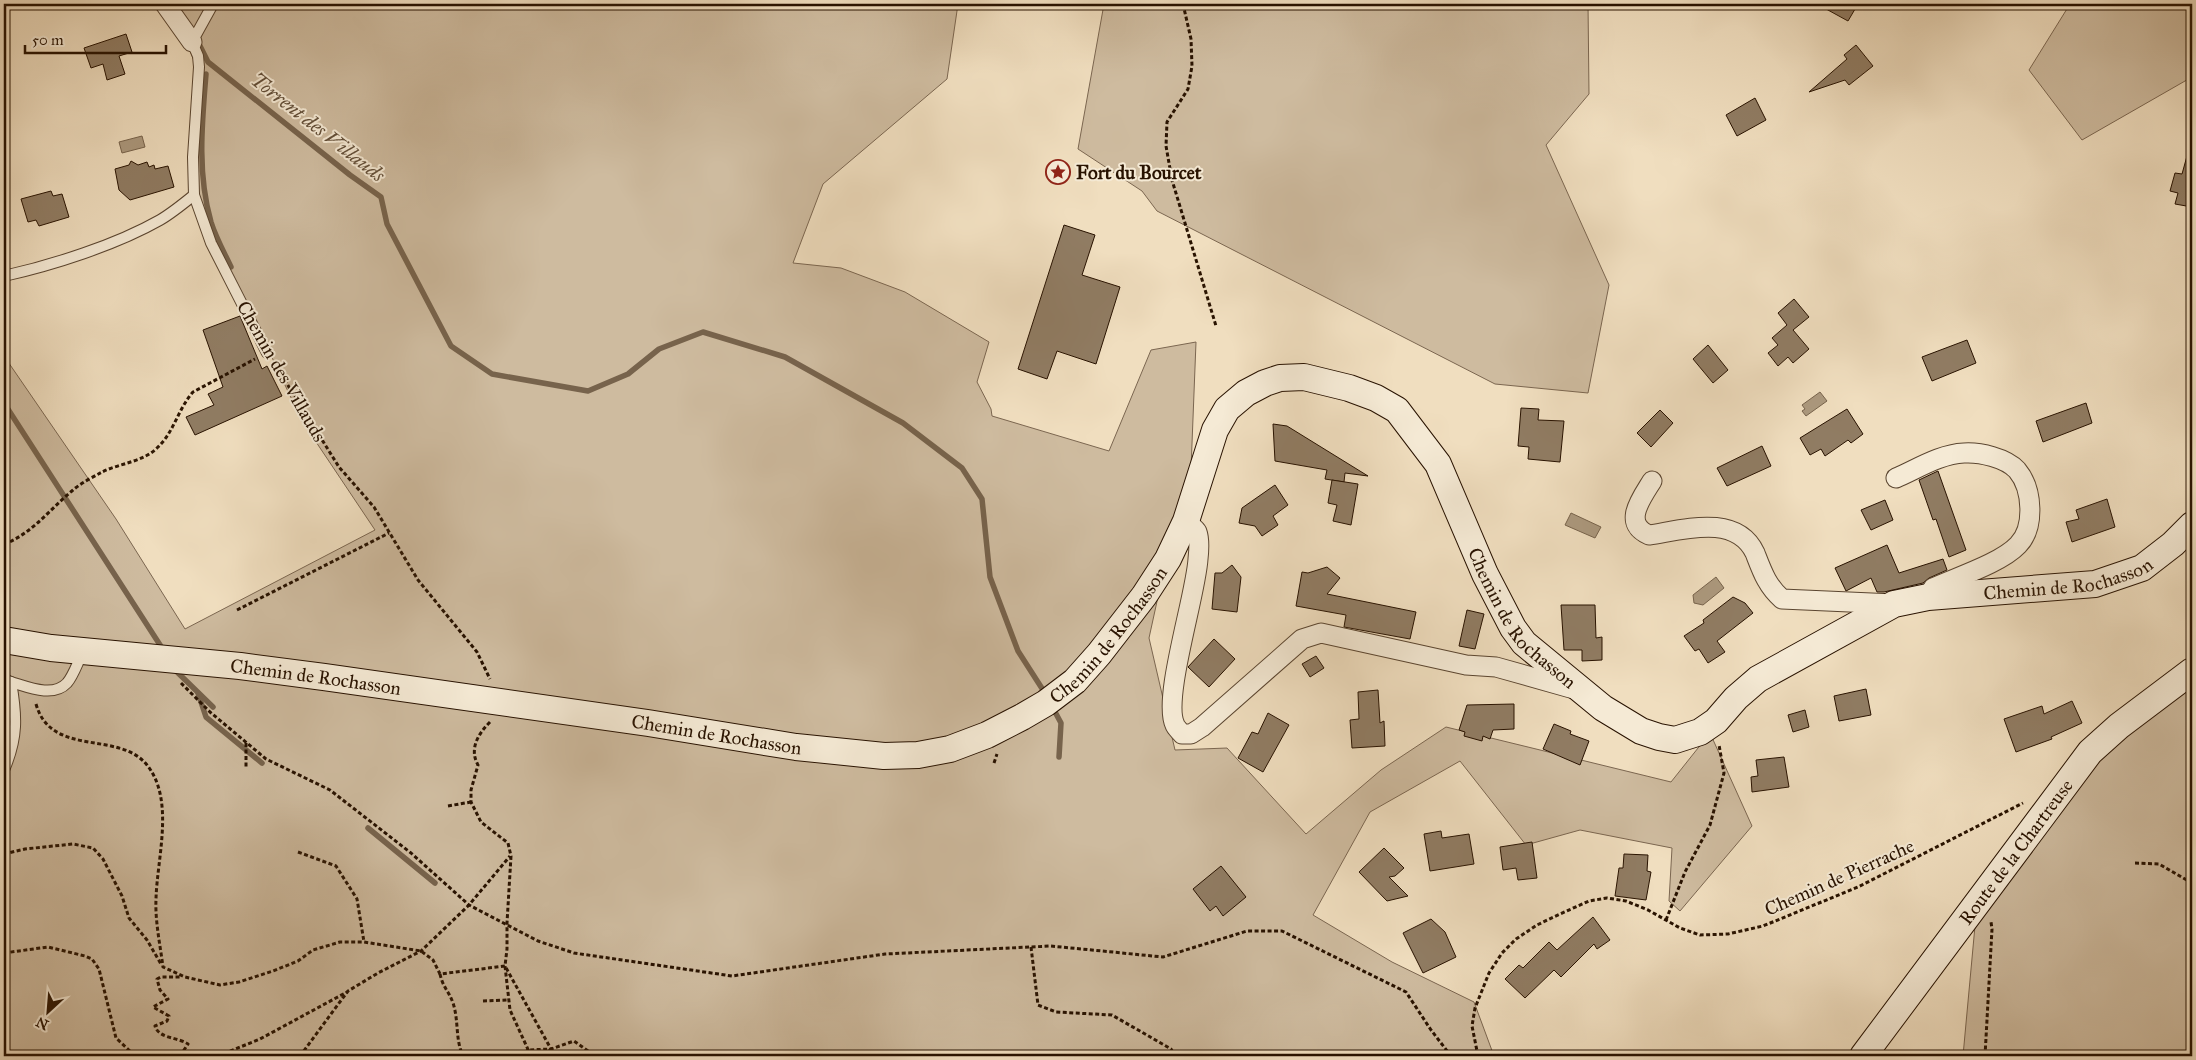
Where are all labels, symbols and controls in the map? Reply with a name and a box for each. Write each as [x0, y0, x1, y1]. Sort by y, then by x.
scale bar [25, 22, 166, 54]
text: 50 m [32, 31, 64, 49]
water label: Torrent des Villauds [246, 67, 391, 187]
place icon: Fort du Bourcet [1045, 159, 1071, 185]
place label: Fort du Bourcet [1076, 161, 1202, 184]
street label: Chemin des Villauds [232, 297, 331, 446]
street label: Chemin de Rochasson [1463, 544, 1581, 693]
street label: Chemin de Rochasson [1983, 553, 2158, 605]
street label: Chemin de Rochasson [1045, 562, 1172, 708]
street label: Chemin de Rochasson [229, 654, 403, 700]
street label: Chemin de Rochasson [630, 710, 803, 760]
street label: Route de la Chartreuse [1954, 775, 2078, 929]
street label: Chemin de Pierrache [1761, 834, 1918, 921]
north arrow [22, 988, 72, 1038]
text: N [33, 1013, 52, 1033]

